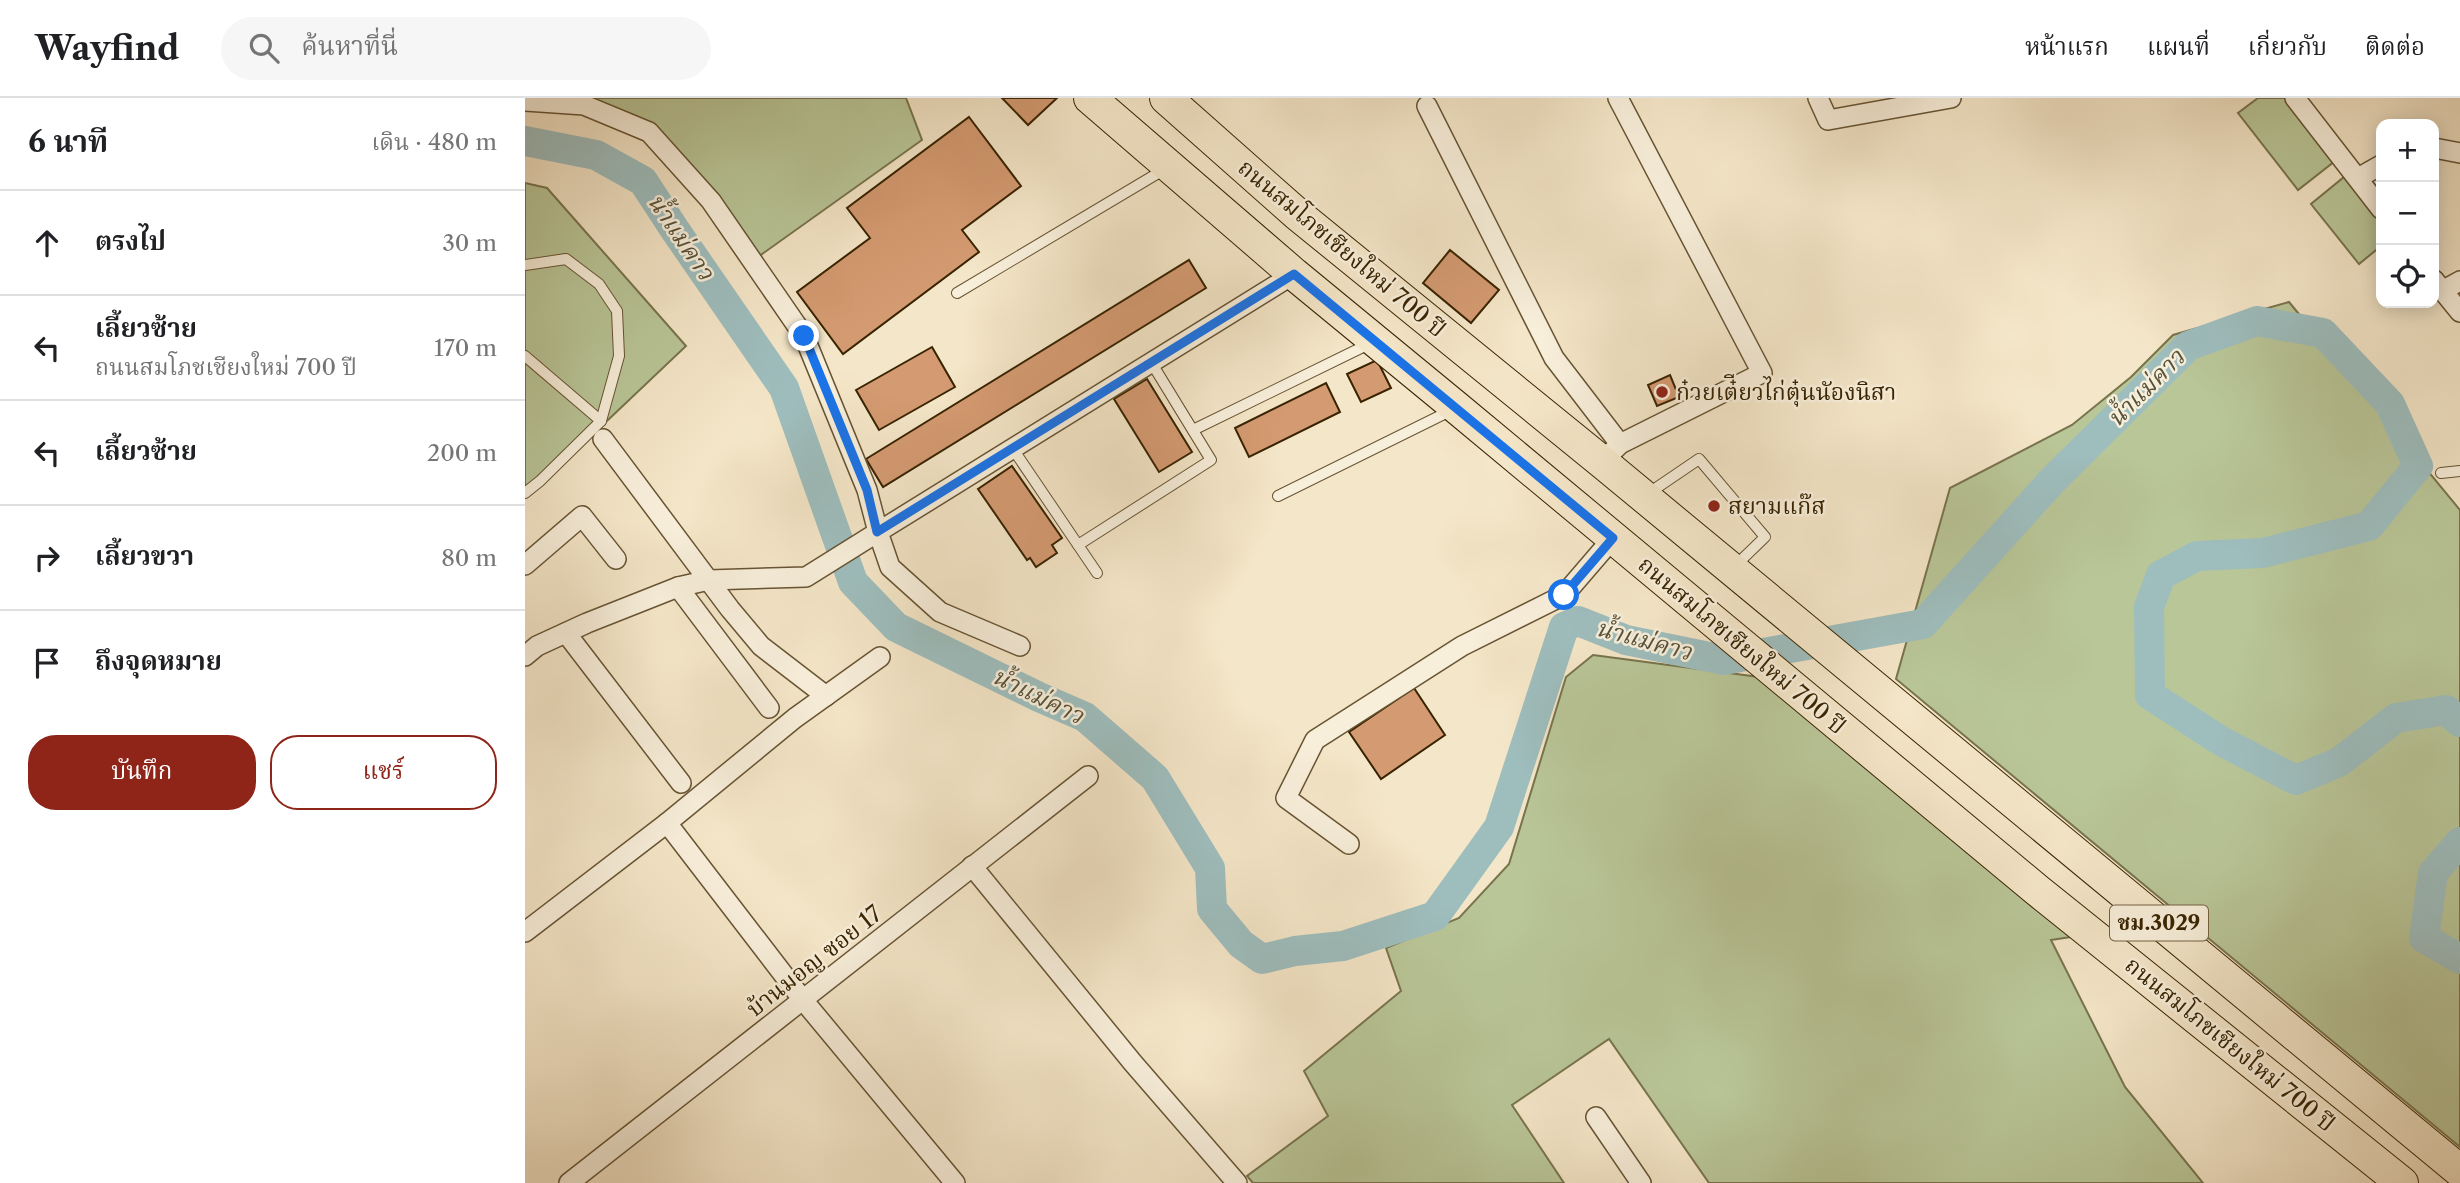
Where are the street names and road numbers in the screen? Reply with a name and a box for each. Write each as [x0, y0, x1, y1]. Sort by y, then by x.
street label: ถนนสมโภชเชียงใหม่ 700 ปี [1233, 152, 1453, 343]
street label: ถนนสมโภชเชียงใหม่ 700 ปี [1633, 549, 1853, 740]
street label: บ้านมอญ ซอย 17 [741, 899, 888, 1022]
road number: ชม.3029 [2110, 906, 2208, 940]
street label: ถนนสมโภชเชียงใหม่ 700 ปี [2119, 949, 2342, 1137]

